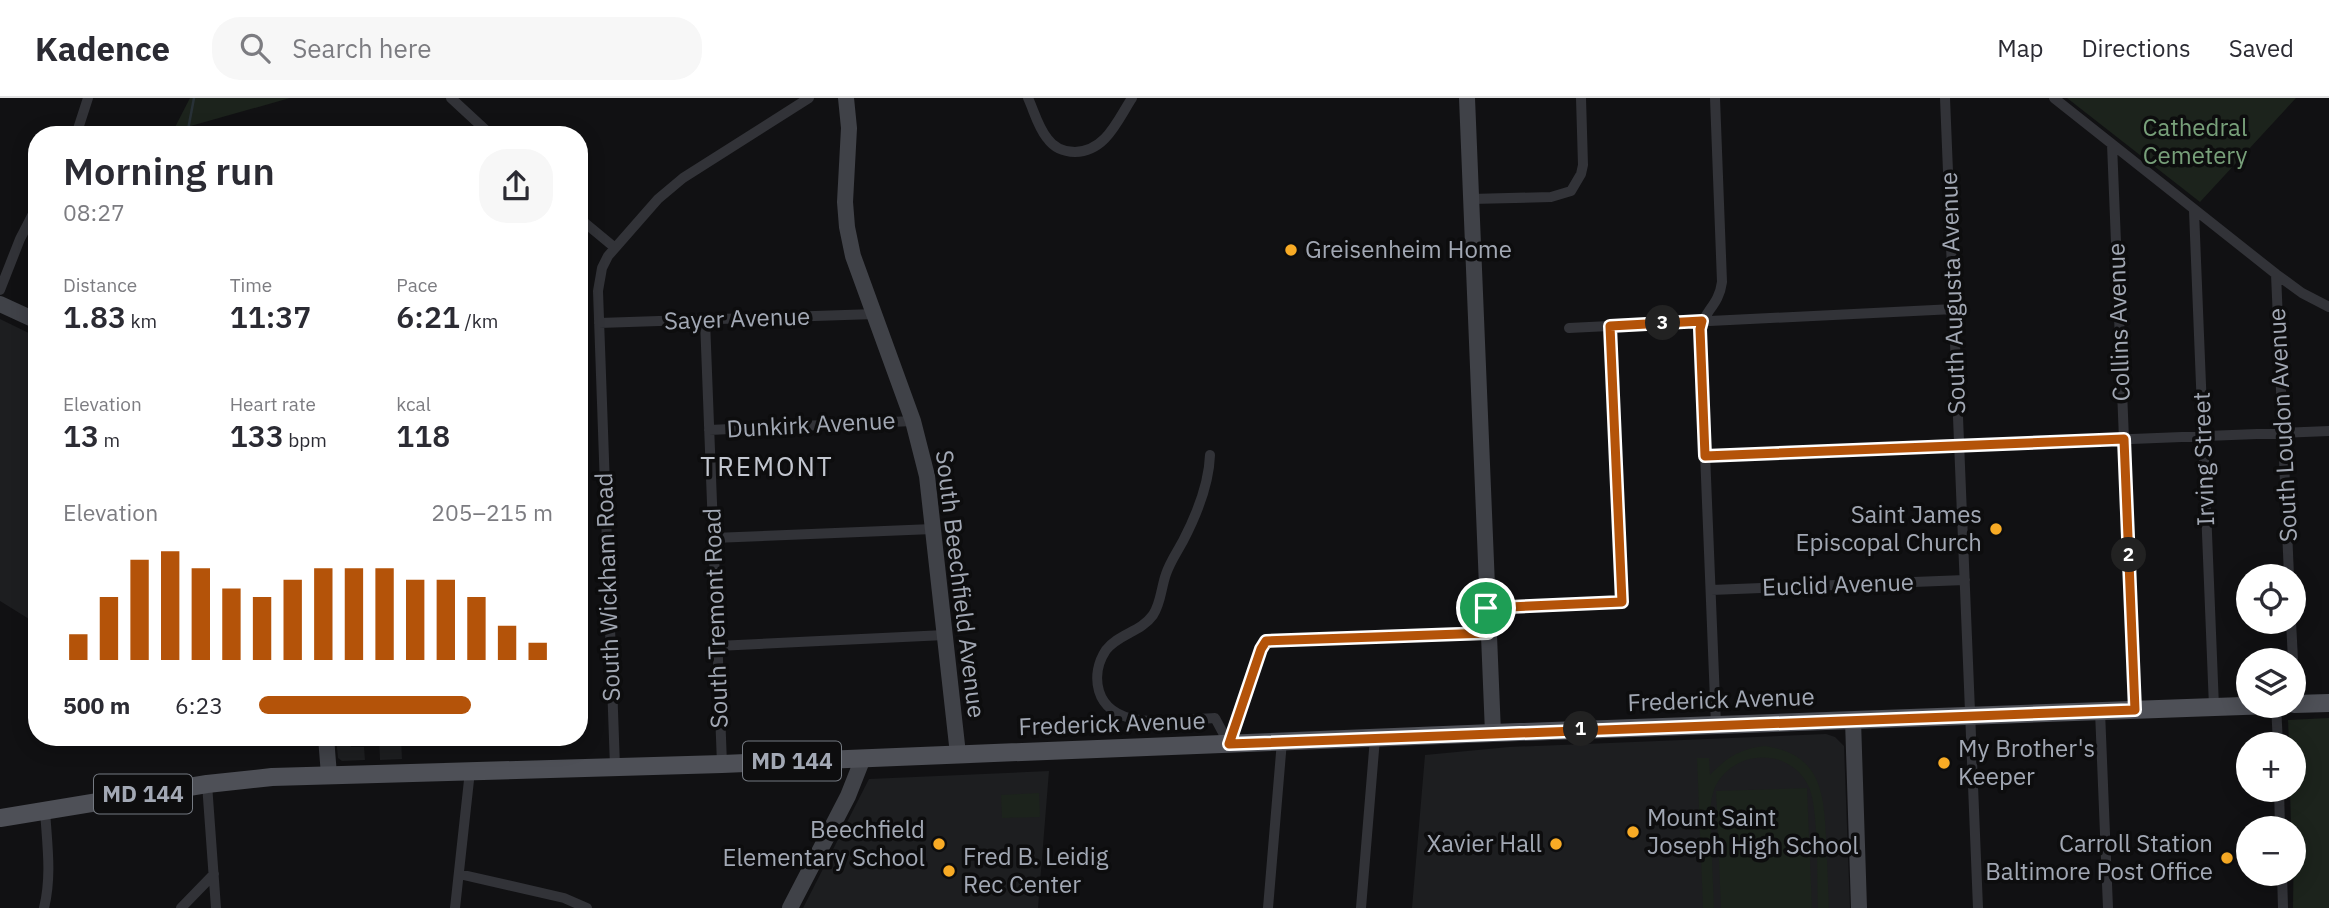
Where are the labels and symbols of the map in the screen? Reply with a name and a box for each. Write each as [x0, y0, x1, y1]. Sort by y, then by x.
park label: Cathedral Cemetery [2143, 111, 2247, 171]
street label: South Augusta Avenue [1932, 171, 1972, 415]
place label: Greisenheim Home [1305, 233, 1512, 265]
marker: Greisenheim Home [1283, 242, 1299, 258]
street label: Collins Avenue [2099, 242, 2137, 402]
street label: Sayer Avenue [663, 299, 811, 337]
pin: 3 [1646, 306, 1680, 341]
street label: South Loudon Avenue [2260, 307, 2304, 543]
street label: Irving Street [2185, 391, 2221, 527]
street label: Dunkirk Avenue [726, 404, 896, 444]
street label: South Beechfield Avenue [929, 448, 993, 720]
district label: TREMONT [700, 449, 834, 483]
street label: South Wickham Road [587, 472, 627, 702]
place label: Saint James Episcopal Church [1796, 498, 1982, 558]
street label: South Tremont Road [695, 507, 735, 729]
marker: Saint James Episcopal Church [1988, 521, 2004, 537]
pin: 2 [2112, 538, 2146, 573]
street label: Euclid Avenue [1761, 565, 1914, 603]
pin [1456, 578, 1516, 638]
street label: Frederick Avenue [1627, 680, 1815, 718]
street label: Frederick Avenue [1018, 704, 1206, 742]
pin: 1 [1564, 712, 1598, 746]
place label: My Brother's Keeper [1958, 732, 2095, 792]
road number: MD 144 [743, 741, 841, 780]
marker: My Brother's Keeper [1936, 755, 1952, 771]
road number: MD 144 [94, 774, 192, 814]
place label: Mount Saint Joseph High School [1647, 801, 1859, 861]
place label: Beechfield Elementary School [723, 813, 925, 873]
marker: Mount Saint Joseph High School [1625, 824, 1641, 840]
place label: Xavier Hall [1427, 827, 1542, 859]
place label: Carroll Station Baltimore Post Office [1985, 827, 2213, 887]
marker: Beechfield Elementary School [931, 836, 947, 852]
marker: Xavier Hall [1548, 836, 1564, 852]
place label: Fred B. Leidig Rec Center [963, 840, 1109, 900]
marker: Carroll Station Baltimore Post Office [2219, 850, 2235, 866]
marker: Fred B. Leidig Rec Center [941, 863, 957, 879]

